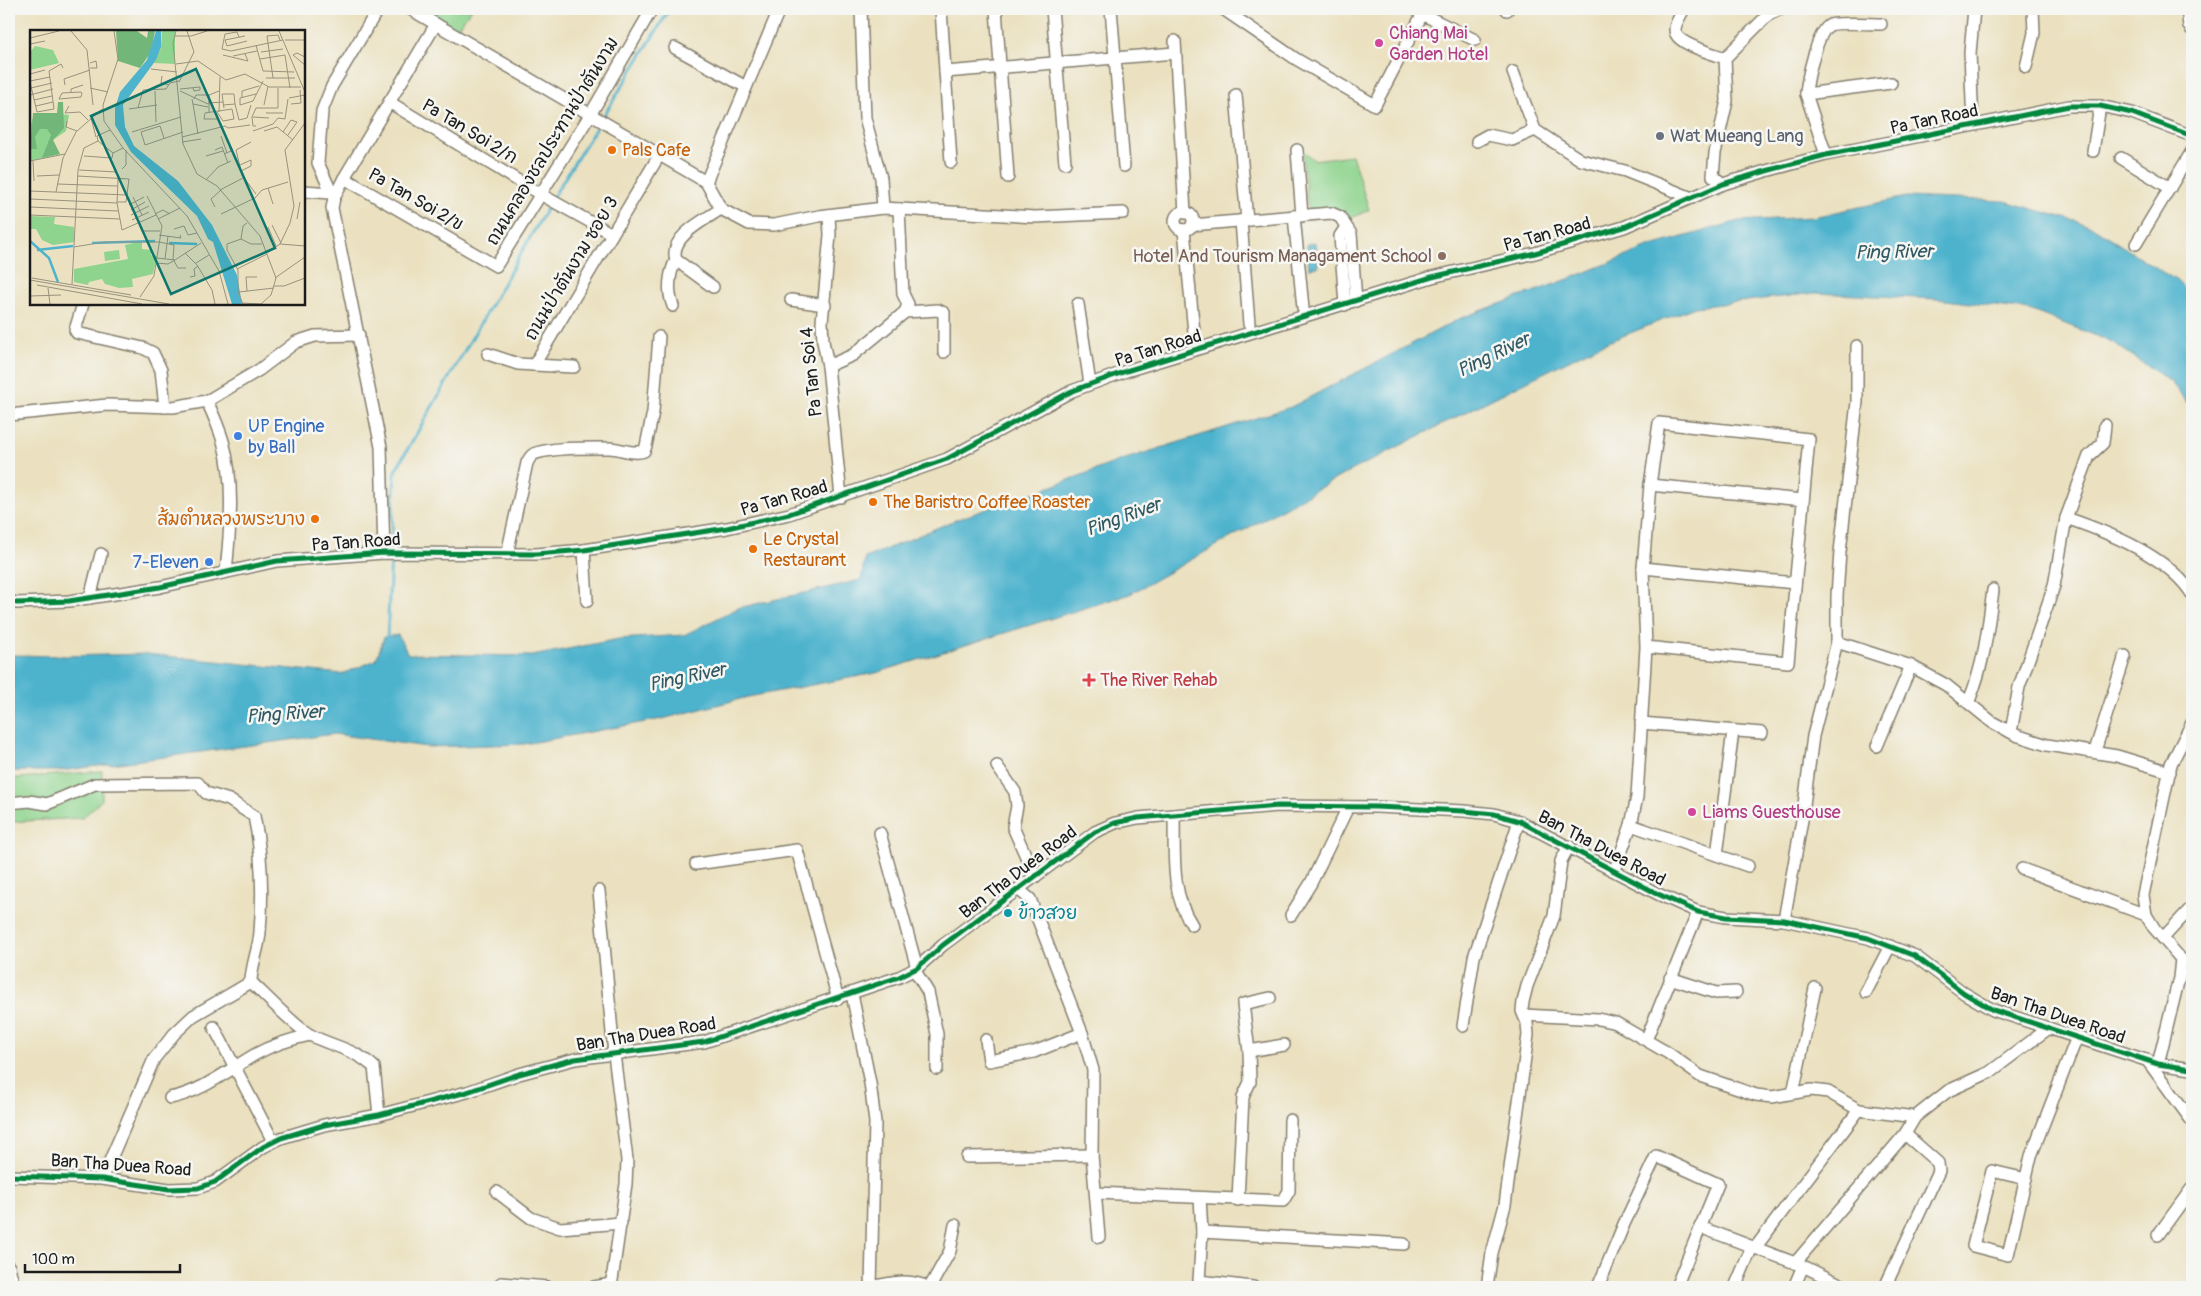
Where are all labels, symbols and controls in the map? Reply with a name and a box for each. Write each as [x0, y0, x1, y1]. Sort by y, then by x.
place label: Chiang Mai Garden Hotel [1389, 22, 1488, 66]
inset map [30, 30, 305, 305]
street label: ถนนคลองชลประทานป่าตันงาม [480, 32, 624, 250]
marker: Chiang Mai Garden Hotel [1373, 37, 1385, 49]
street label: Pa Tan Soi 2/ก [418, 94, 522, 169]
street label: Pa Tan Road [1888, 99, 1980, 140]
place label: Wat Mueang Lang [1670, 125, 1803, 148]
marker: Wat Mueang Lang [1654, 130, 1666, 142]
place label: Pals Cafe [622, 139, 691, 162]
marker: Pals Cafe [606, 144, 618, 156]
street label: Pa Tan Soi 2/ข [364, 163, 468, 236]
street label: ถนนป่าตันงาม ซอย 3 [518, 192, 624, 344]
street label: Pa Tan Road [1501, 212, 1593, 257]
water label: Ping River [1855, 239, 1935, 265]
place label: Hotel And Tourism Managament School [1132, 245, 1432, 268]
marker: Hotel And Tourism Managament School [1436, 250, 1448, 262]
street label: Pa Tan Road [1112, 324, 1204, 373]
street label: Pa Tan Soi 4 [795, 325, 828, 418]
water label: Ping River [1453, 326, 1536, 383]
place label: UP Engine by Ball [248, 415, 325, 459]
marker: UP Engine by Ball [232, 430, 244, 442]
street label: Pa Tan Road [738, 475, 830, 522]
place label: The Baristro Coffee Roaster [883, 491, 1091, 514]
water label: Ping River [1083, 492, 1166, 542]
marker: The Baristro Coffee Roaster [867, 496, 879, 508]
place label: ส้มตำหลวงพระบาง [157, 507, 305, 531]
marker: ส้มตำหลวงพระบาง [309, 513, 321, 525]
street label: Pa Tan Road [311, 528, 402, 557]
place label: Le Crystal Restaurant [763, 528, 847, 572]
marker: Le Crystal Restaurant [747, 543, 759, 555]
place label: 7-Eleven [132, 551, 199, 574]
marker: 7-Eleven [203, 556, 215, 568]
water label: Ping River [647, 657, 730, 697]
place label: The River Rehab [1100, 669, 1218, 692]
marker: The River Rehab [1082, 673, 1096, 687]
water label: Ping River [245, 699, 327, 729]
place label: Liams Guesthouse [1702, 801, 1841, 824]
street label: Ban Tha Duea Road [1534, 805, 1670, 892]
marker: Liams Guesthouse [1686, 806, 1698, 818]
street label: Ban Tha Duea Road [955, 821, 1082, 924]
place label: ข้าวสวย [1018, 901, 1077, 925]
marker: ข้าวสวย [1002, 907, 1014, 919]
street label: Ban Tha Duea Road [1987, 982, 2128, 1049]
street label: Ban Tha Duea Road [575, 1012, 718, 1057]
street label: Ban Tha Duea Road [50, 1149, 192, 1182]
scale bar [25, 1241, 180, 1273]
text: 100 m [32, 1250, 75, 1269]

